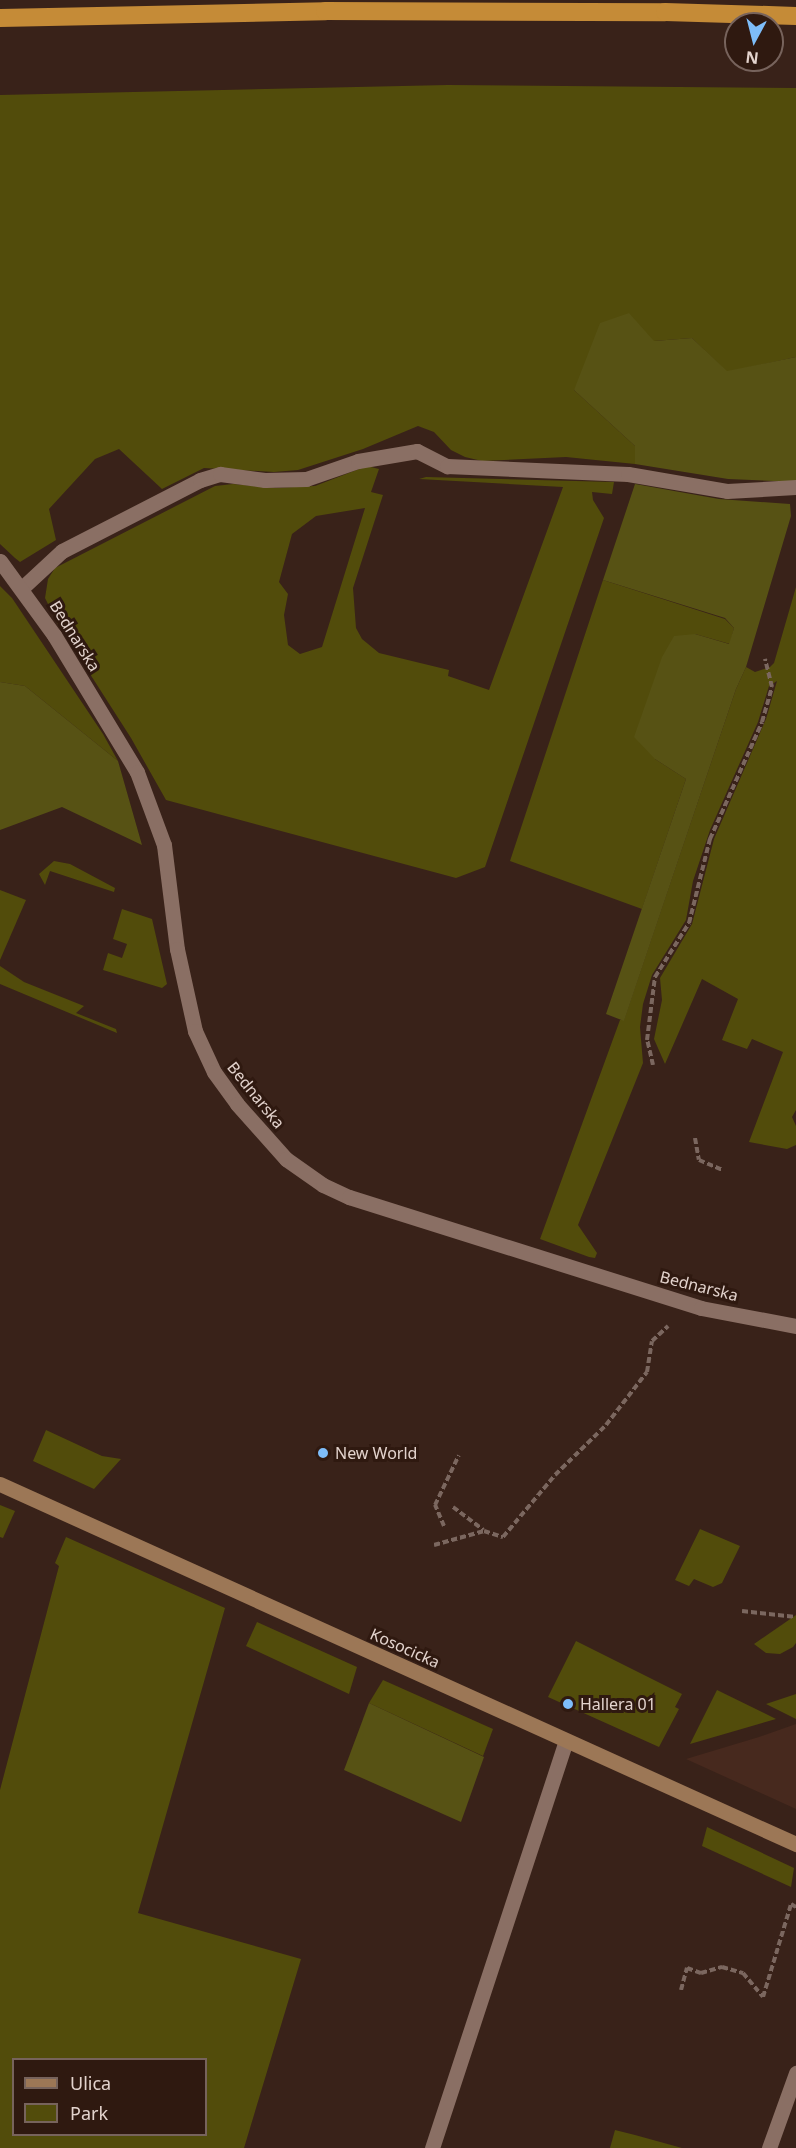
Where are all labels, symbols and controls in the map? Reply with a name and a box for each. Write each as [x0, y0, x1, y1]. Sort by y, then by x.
north arrow [724, 12, 784, 72]
text: N [744, 46, 760, 70]
street label: Bednarska [46, 597, 104, 675]
street label: Bednarska [223, 1058, 289, 1132]
street label: Bednarska [658, 1267, 740, 1305]
place label: New World [335, 1443, 417, 1463]
marker: New World [316, 1446, 330, 1460]
street label: Kosocicka [367, 1624, 443, 1672]
place label: Hallera 01 [580, 1694, 656, 1714]
marker: Hallera 01 [561, 1697, 575, 1711]
legend [12, 2058, 207, 2136]
text: Ulica [70, 2071, 111, 2095]
text: Park [70, 2101, 108, 2125]

